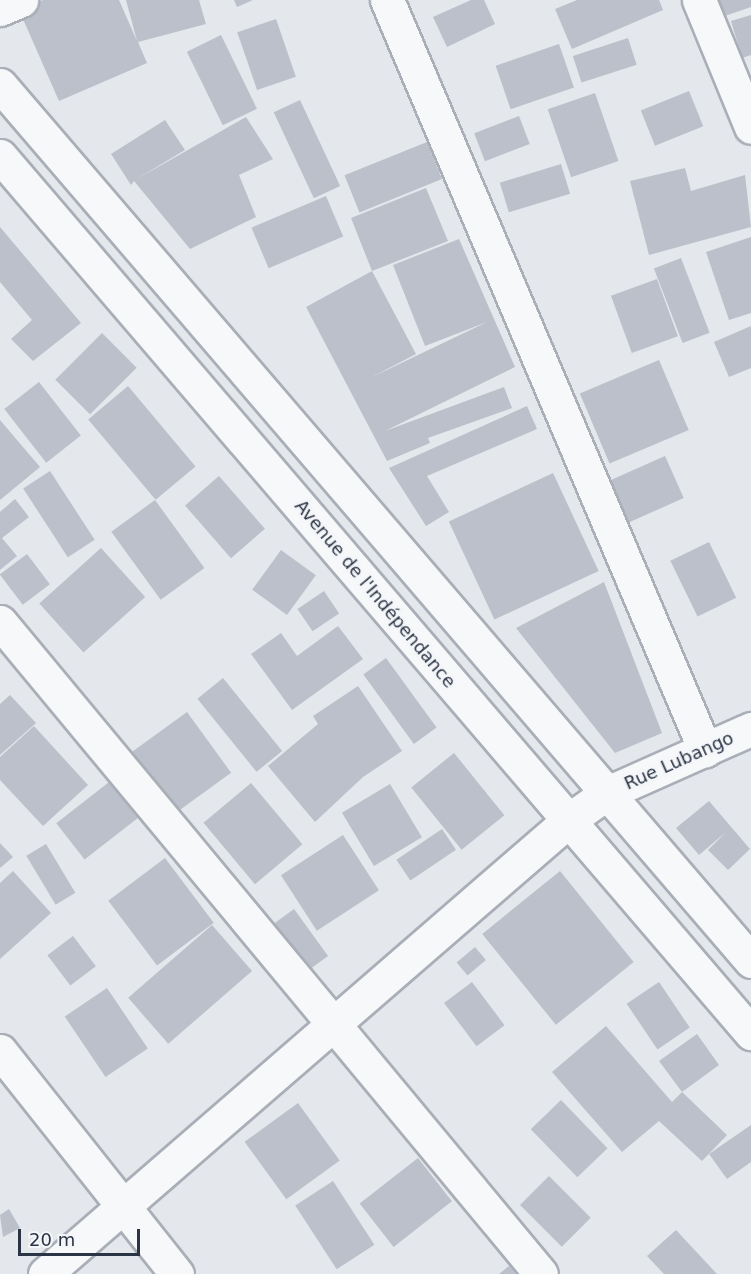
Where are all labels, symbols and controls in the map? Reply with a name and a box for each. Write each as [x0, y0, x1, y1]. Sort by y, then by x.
street label: Avenue de l'Indépendance [290, 496, 460, 692]
street label: Rue Lubango [621, 727, 737, 795]
scale bar [21, 1217, 142, 1255]
text: 20 m [29, 1229, 75, 1250]

